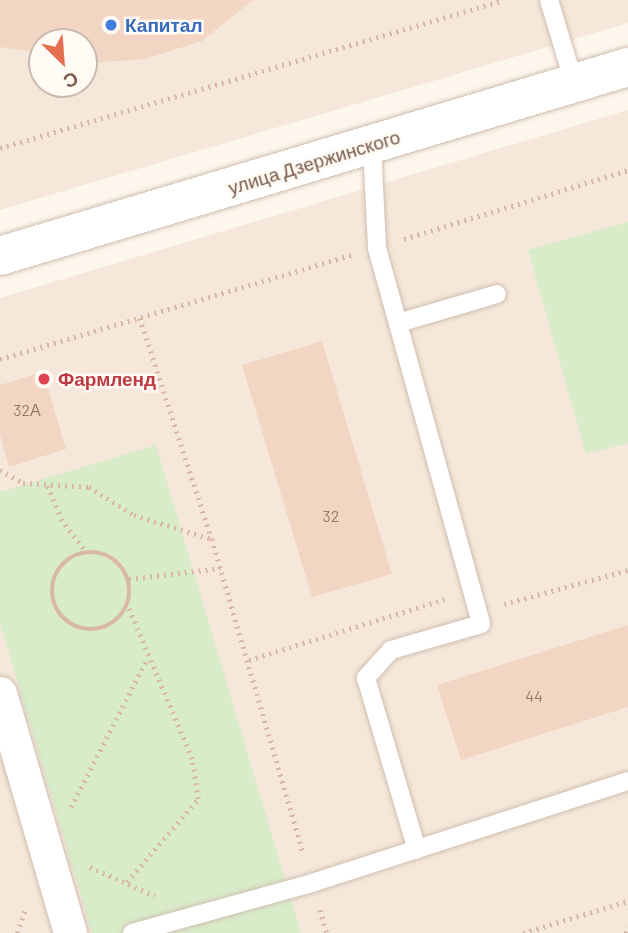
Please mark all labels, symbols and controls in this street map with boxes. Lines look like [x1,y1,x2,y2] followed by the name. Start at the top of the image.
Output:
[125,14,202,36] place label: Капитал
[103,17,119,33] marker: Капитал
[28,28,98,98] north arrow
[60,67,82,94] text: С
[225,125,403,199] street label: улица Дзержинского
[58,368,156,390] place label: Фармленд
[36,371,52,387] marker: Фармленд
[13,400,41,420] house number: 32А
[323,506,339,526] house number: 32
[525,686,543,706] house number: 44

